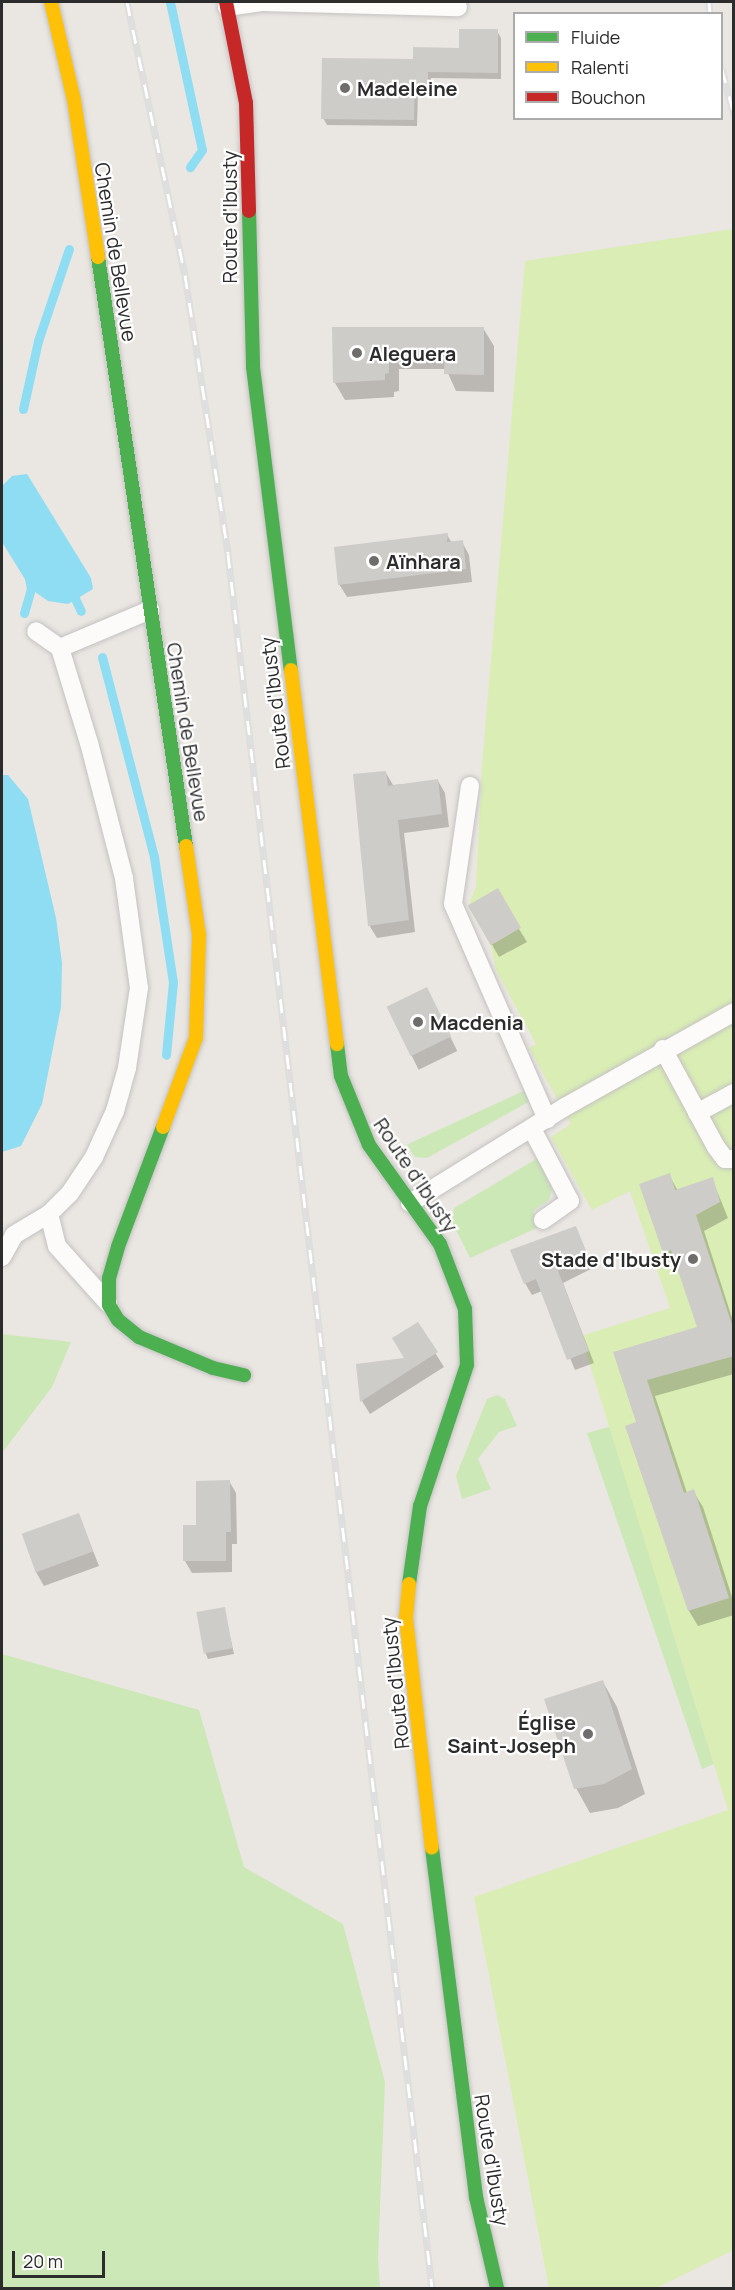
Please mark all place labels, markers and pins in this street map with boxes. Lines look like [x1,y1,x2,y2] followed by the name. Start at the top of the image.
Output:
[357,76,458,100] place label: Madeleine
[338,81,352,95] marker: Madeleine
[369,341,456,365] place label: Aleguera
[350,346,364,360] marker: Aleguera
[386,549,461,573] place label: Aïnhara
[367,554,381,568] marker: Aïnhara
[430,1010,524,1034] place label: Macdenia
[411,1015,425,1029] marker: Macdenia
[541,1247,681,1271] place label: Stade d'Ibusty
[686,1252,700,1266] marker: Stade d'Ibusty
[447,1710,576,1757] place label: Église Saint-Joseph
[581,1727,595,1741] marker: Église Saint-Joseph

